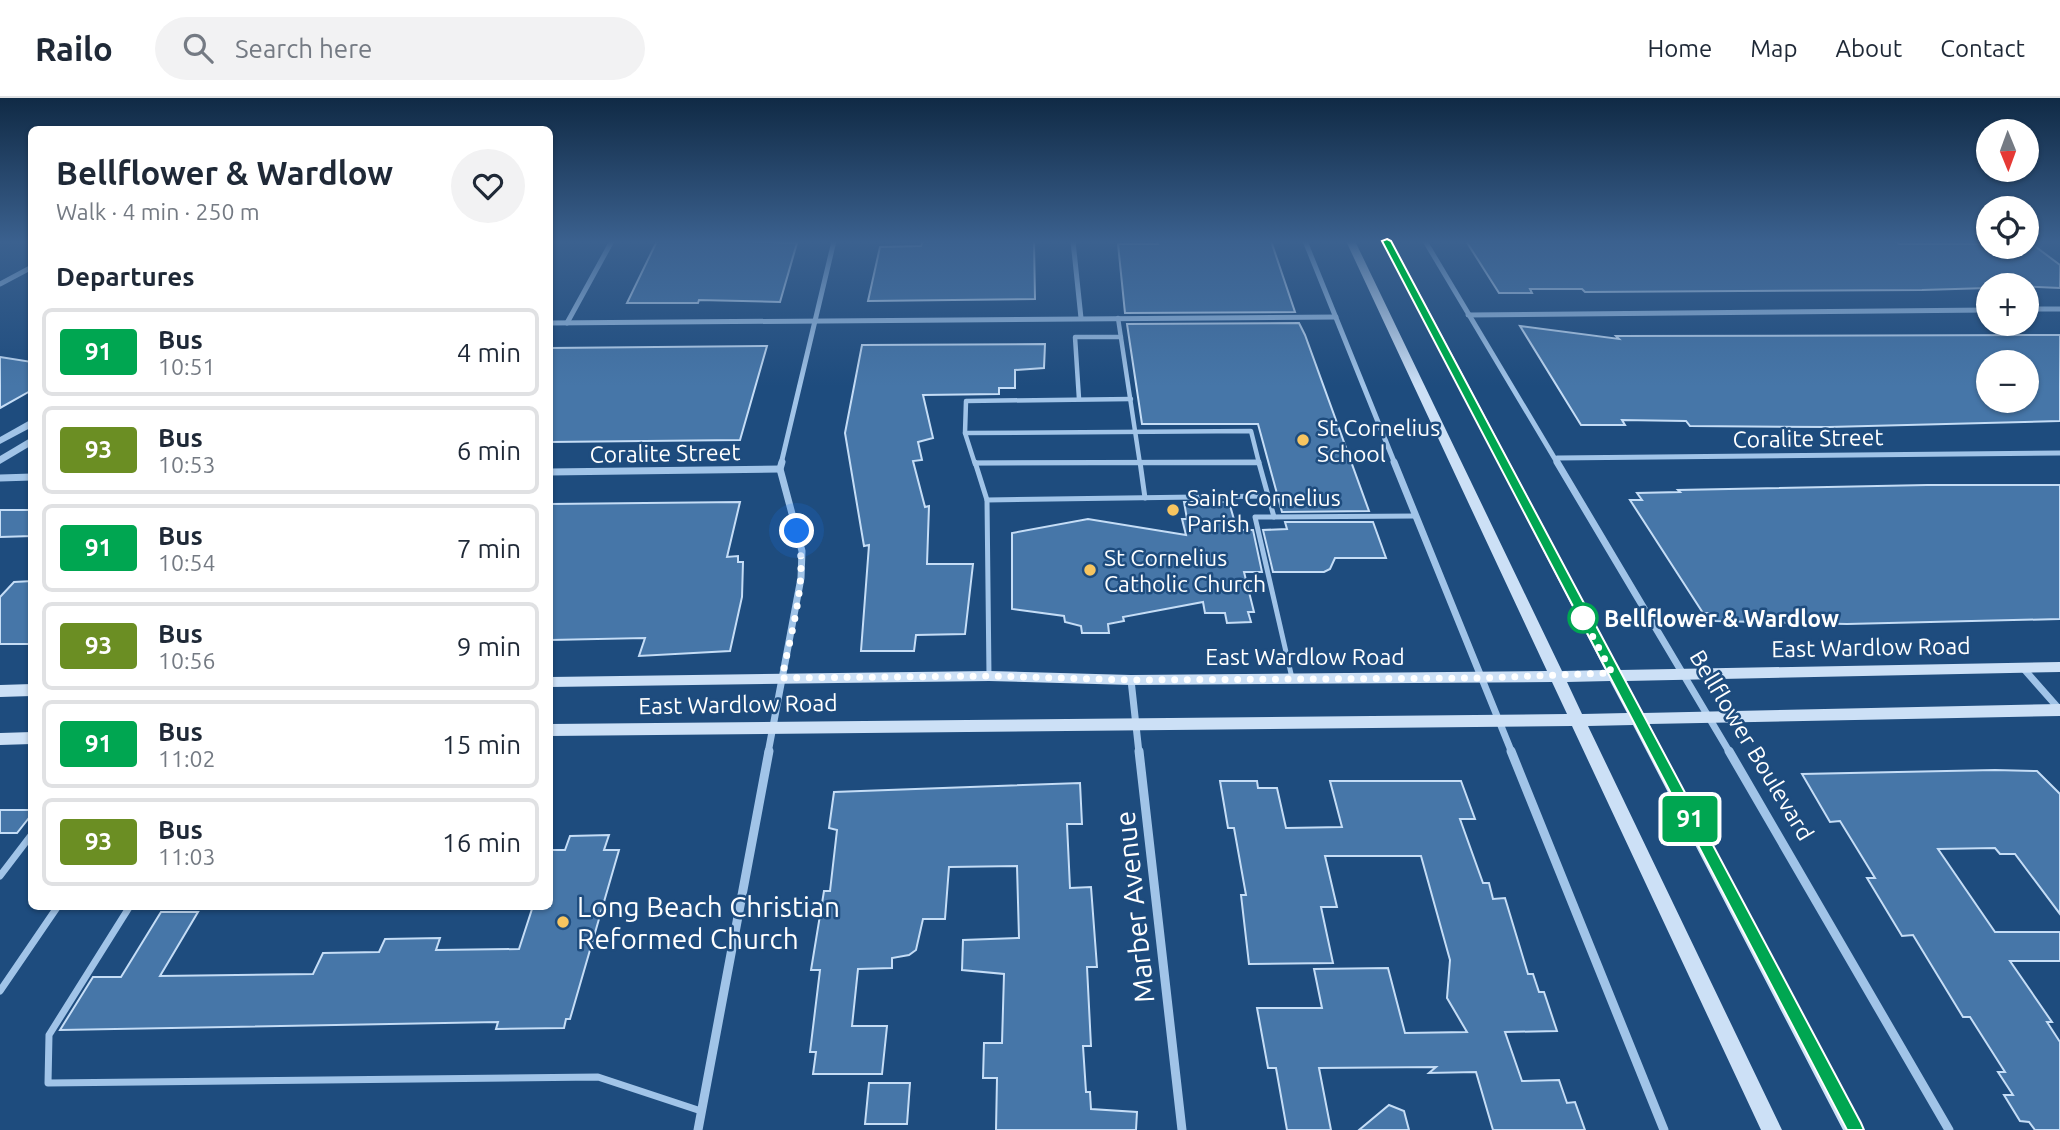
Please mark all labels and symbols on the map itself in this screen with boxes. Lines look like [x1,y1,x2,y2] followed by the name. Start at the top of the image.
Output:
[1976,119,2039,182] north arrow
[1317,415,1440,466] place label: St Cornelius School
[1732,424,1884,452] street label: Coralite Street
[1295,432,1311,448] marker: St Cornelius School
[589,439,741,467] street label: Coralite Street
[1187,485,1341,536] place label: Saint Cornelius Parish
[1165,502,1181,518] marker: Saint Cornelius Parish
[779,513,814,548] your location
[1104,545,1266,596] place label: St Cornelius Catholic Church
[1082,562,1098,578] marker: St Cornelius Catholic Church
[1568,603,1598,633] marker: Bellflower & Wardlow
[1604,606,1839,631] place label: Bellflower & Wardlow
[1771,633,1971,661] street label: East Wardlow Road
[1205,644,1405,669] street label: East Wardlow Road
[1685,645,1819,845] street label: Bellflower Boulevard
[638,690,838,718] street label: East Wardlow Road
[1658,796,1722,842] line badge: 91
[1109,810,1159,1004] street label: Marber Avenue
[577,891,840,954] place label: Long Beach Christian Reformed Church
[555,914,571,930] marker: Long Beach Christian Reformed Church

